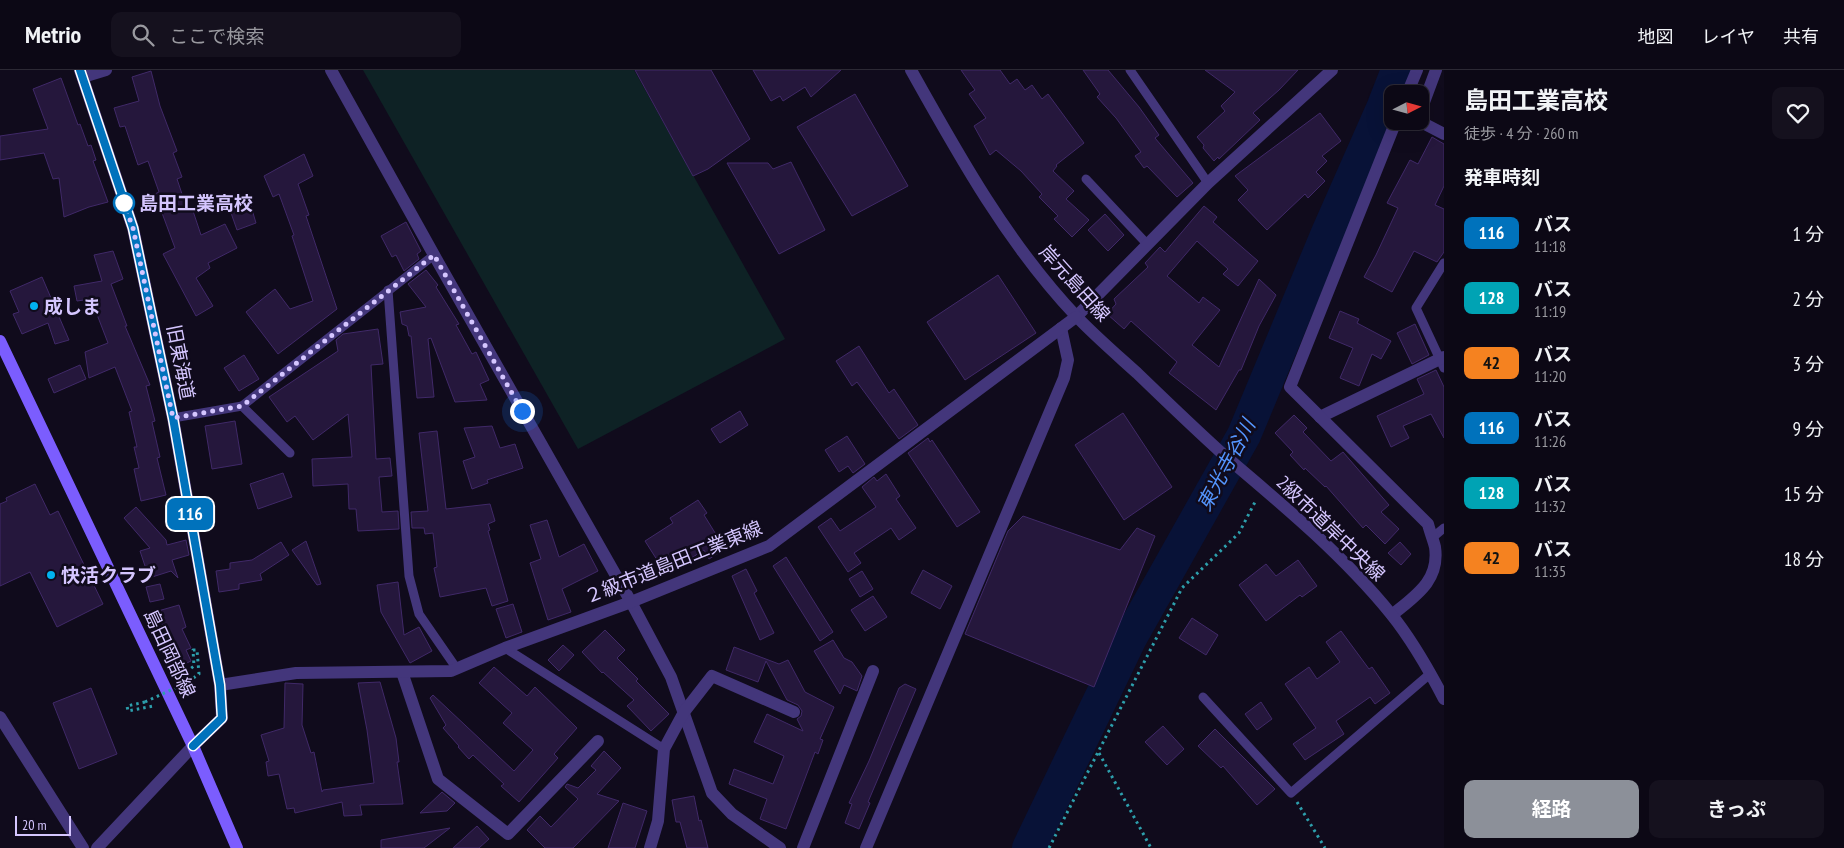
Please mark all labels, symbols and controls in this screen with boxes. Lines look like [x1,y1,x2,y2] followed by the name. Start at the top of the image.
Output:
[111,12,461,57] search box
[25,19,81,50] text: Metrio
[129,21,157,49] icon: search
[169,24,264,48] text: ここで検索
[1638,25,1674,48] text: 地図
[1702,25,1755,48] text: レイヤ
[1783,25,1819,48] text: 共有
[1384,85,1429,130] north arrow
[1384,85,1429,130] map controls
[1464,85,1608,116] text: 島田工業高校
[1772,87,1824,139] button: heart
[1464,123,1578,143] text: 徒歩 · 4 分 · 260 m
[1464,165,1540,189] text: 発車時刻
[139,191,253,215] place label: 島田工業高校
[113,192,135,214] marker: 島田工業高校
[1534,212,1572,236] text: バス
[1479,221,1504,244] text: 116
[1792,222,1824,246] text: 1 分
[1534,236,1566,256] text: 11:18
[1034,240,1116,326] street label: 岸元島田線
[1534,277,1572,301] text: バス
[1479,286,1504,309] text: 128
[1792,287,1824,311] text: 2 分
[44,294,101,318] place label: 成しま
[28,300,40,312] marker: 成しま
[1534,301,1566,321] text: 11:19
[162,322,200,402] street label: 旧東海道
[1534,342,1572,366] text: バス
[1483,351,1500,374] text: 42
[1792,352,1824,376] text: 3 分
[1534,366,1566,386] text: 11:20
[510,399,535,424] your location
[1534,407,1572,431] text: バス
[1191,413,1262,515] water label: 東光寺谷川
[1479,416,1504,439] text: 116
[1792,417,1824,441] text: 9 分
[1534,431,1566,451] text: 11:26
[1272,470,1390,586] street label: 2級市道岸中央線
[1534,472,1572,496] text: バス
[1479,481,1504,504] text: 128
[1784,482,1824,506] text: 15 分
[1534,496,1566,516] text: 11:32
[161,498,219,530] line badge: 116
[177,502,203,525] text: 116
[580,515,766,609] street label: ２級市道島田工業東線
[1534,537,1572,561] text: バス
[1483,546,1500,569] text: 42
[1784,547,1824,571] text: 18 分
[1534,561,1566,581] text: 11:35
[61,563,156,587] place label: 快活クラブ
[45,569,57,581] marker: 快活クラブ
[139,605,201,701] street label: 島田岡部線
[1464,780,1639,838] button: 経路
[1649,780,1824,838] button: きっぷ
[15,813,71,836] scale bar
[22,816,47,834] text: 20 m

